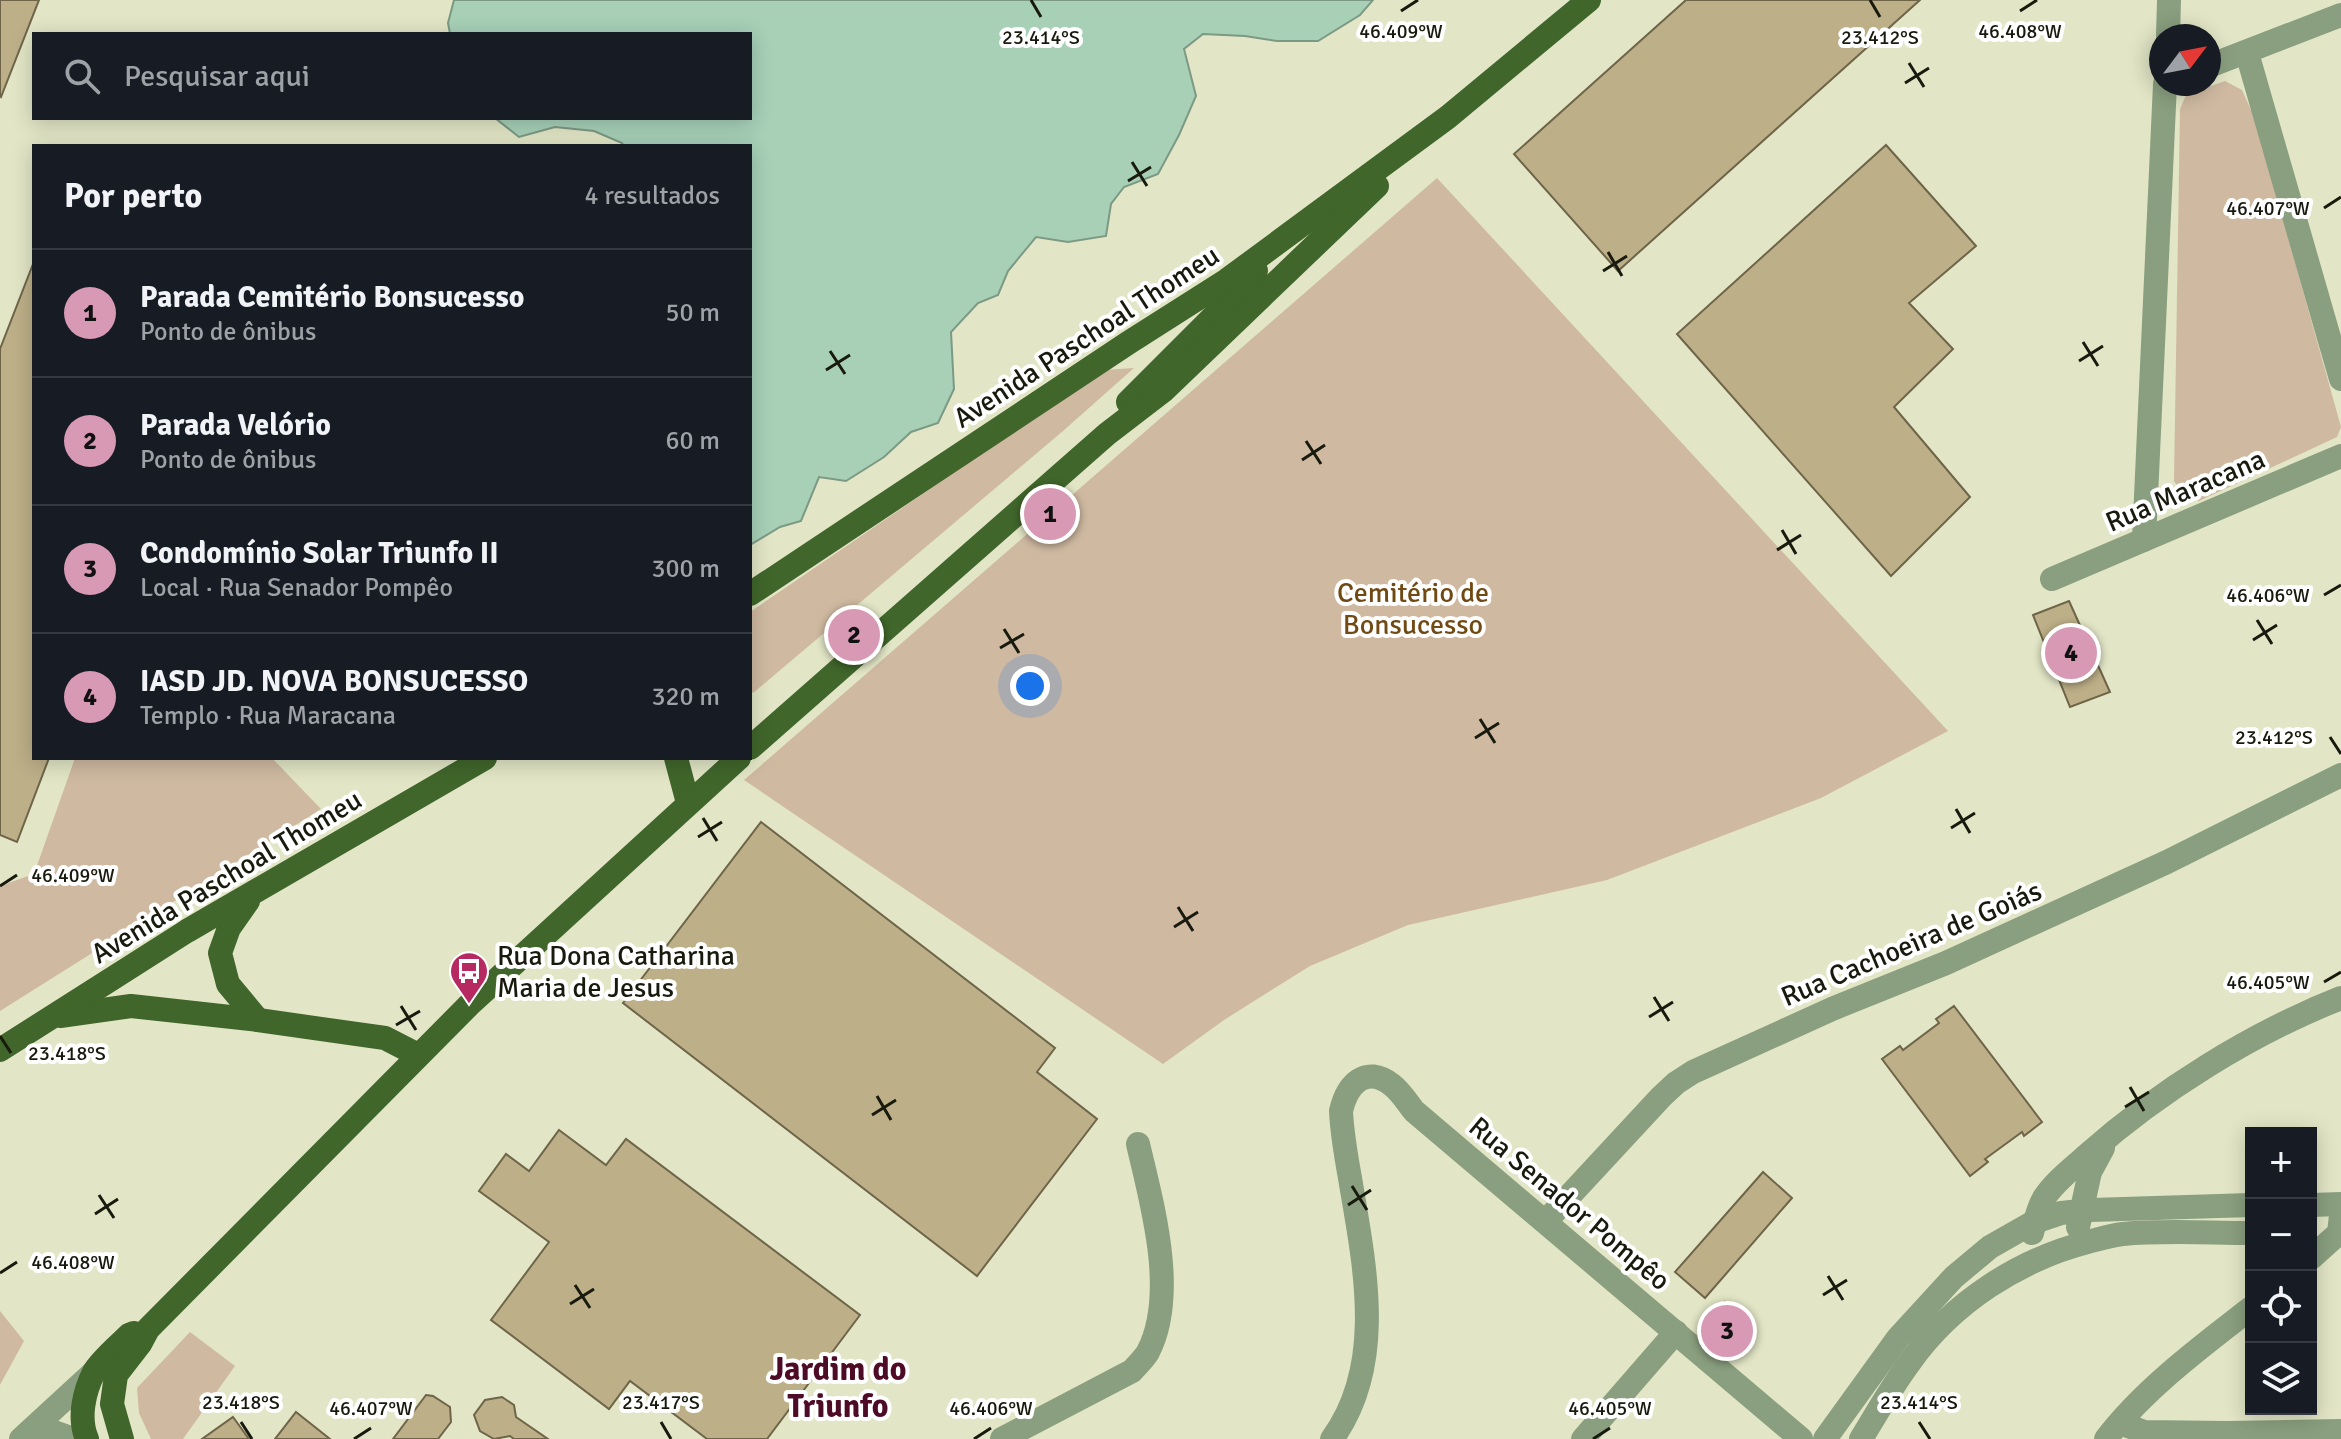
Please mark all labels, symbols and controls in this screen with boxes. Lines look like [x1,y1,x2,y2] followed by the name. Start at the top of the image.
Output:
[1359,19,1443,44] text: 46.409°W
[1978,19,2062,44] text: 46.408°W
[2149,24,2221,96] north arrow
[1002,25,1080,50] text: 23.414°S
[1841,25,1919,50] text: 23.412°S
[32,32,752,120] search box
[60,54,104,98] icon: search
[124,58,310,95] text: Pesquisar aqui
[64,175,202,217] text: Por perto
[584,180,720,212] text: 4 resultados
[2226,196,2310,221] text: 46.407°W
[947,238,1226,435] street label: Avenida Paschoal Thomeu
[140,279,524,316] text: Parada Cemitério Bonsucesso
[83,297,97,329] text: 1
[665,297,720,329] text: 50 m
[140,316,316,348] text: Ponto de ônibus
[140,407,331,444] text: Parada Velório
[83,425,97,457] text: 2
[665,425,720,457] text: 60 m
[2101,442,2270,540] street label: Rua Maracana
[140,444,316,476] text: Ponto de ônibus
[1024,484,1076,544] pin: 1
[140,535,499,572] text: Condomínio Solar Triunfo II
[83,553,97,585] text: 3
[651,553,720,585] text: 300 m
[140,572,453,604] text: Local · Rua Senador Pompêo
[1337,576,1489,642] park label: Cemitério de Bonsucesso
[2226,583,2310,608] text: 46.406°W
[828,605,880,665] pin: 2
[2045,623,2097,683] pin: 4
[140,663,528,700] text: IASD JD. NOVA BONSUCESSO
[1010,666,1050,706] your location
[83,681,97,713] text: 4
[651,681,720,713] text: 320 m
[140,700,396,732] text: Templo · Rua Maracana
[2235,725,2313,750] text: 23.412°S
[85,783,368,971] street label: Avenida Paschoal Thomeu
[31,863,115,888] text: 46.409°W
[1776,874,2047,1014] street label: Rua Cachoeira de Goiás
[497,939,735,1005] place label: Rua Dona Catharina Maria de Jesus
[448,950,490,1005] bus stop icon: Rua Dona Catharina Maria de Jesus
[2226,970,2310,995] text: 46.405°W
[28,1041,106,1066] text: 23.418°S
[1462,1110,1677,1298] street label: Rua Senador Pompêo
[2245,1127,2317,1415] map controls
[2245,1127,2317,1199] button: +
[2245,1199,2317,1271] button: −
[31,1250,115,1275] text: 46.408°W
[2245,1271,2317,1343] button: locate
[1701,1301,1753,1361] pin: 3
[2245,1343,2317,1415] button: layers
[770,1350,906,1426] district label: Jardim do Triunfo
[202,1390,280,1415] text: 23.418°S
[622,1390,700,1415] text: 23.417°S
[1880,1390,1958,1415] text: 23.414°S
[329,1396,413,1421] text: 46.407°W
[949,1396,1033,1421] text: 46.406°W
[1568,1396,1652,1421] text: 46.405°W

